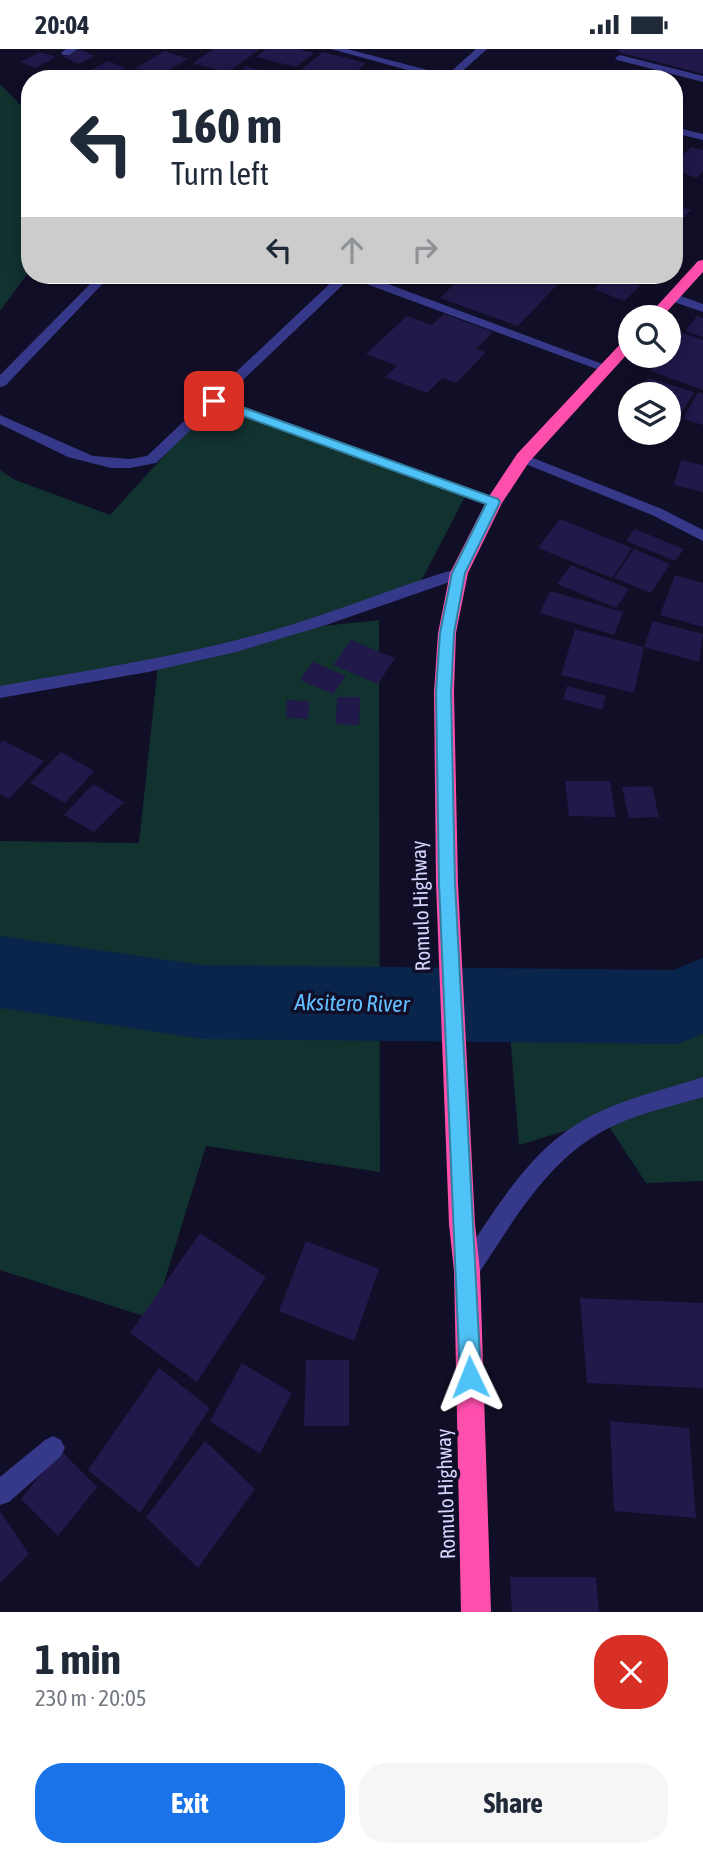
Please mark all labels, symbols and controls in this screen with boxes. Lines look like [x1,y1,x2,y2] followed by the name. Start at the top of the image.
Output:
[35,10,90,40] text: 20:04
[171,97,282,153] text: 160 m
[56,98,147,189] icon: left
[171,155,269,192] text: Turn left
[260,231,298,269] icon: left
[333,231,371,269] icon: ahead
[406,231,444,269] icon: right
[618,305,681,445] map controls
[618,305,681,368] button: search
[184,371,244,431] pin
[195,382,233,420] icon: arrive
[618,382,681,445] button: layers
[406,840,434,972] street label: Romulo Highway
[293,989,411,1017] water label: Aksitero River
[433,1340,507,1414] position arrow
[431,1428,459,1560] street label: Romulo Highway
[35,1635,121,1683] text: 1 min
[594,1635,668,1709] button: close
[35,1685,147,1711] text: 230 m · 20:05
[35,1763,345,1843] button: Exit
[359,1763,668,1843] button: Share

